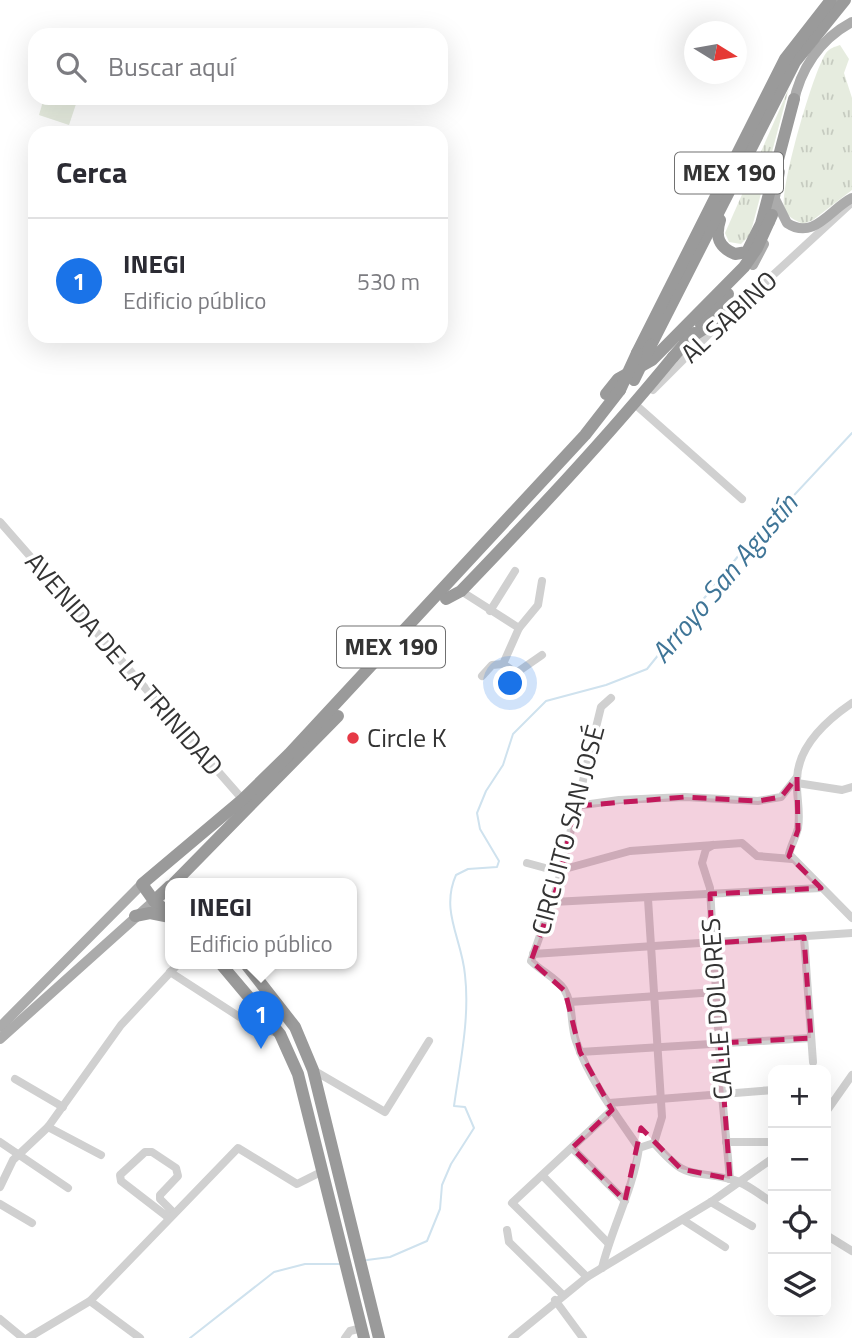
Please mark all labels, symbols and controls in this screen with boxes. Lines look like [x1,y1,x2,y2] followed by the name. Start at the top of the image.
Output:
[684,21,747,84] north arrow
[28,28,448,105] search box
[108,47,235,86] text: Buscar aquí
[52,48,90,86] icon: search
[56,149,127,195] text: Cerca
[675,153,783,194] road number: MEX 190
[123,244,186,283] text: INEGI
[671,261,786,372] street label: AL SABINO
[73,264,85,299] text: 1
[357,264,420,299] text: 530 m
[123,283,266,318] text: Edificio público
[640,483,808,672] water label: Arroyo San Agustín
[16,543,233,784] street label: AVENIDA DE LA TRINIDAD
[337,626,445,668] road number: MEX 190
[493,666,527,700] your location
[367,718,447,757] place label: Circle K
[521,721,614,939] street label: CIRCUITO SAN JOSÉ
[345,730,361,746] marker: Circle K
[165,878,357,969] popup
[189,887,252,926] text: INEGI
[691,917,742,1101] street label: CALLE DOLORES
[189,926,333,961] text: Edificio público
[238,991,284,1049] pin: 1
[768,1065,831,1317] map controls
[768,1065,831,1128] button: +
[768,1128,831,1191] button: −
[768,1191,831,1254] button: locate
[768,1254,831,1317] button: layers

